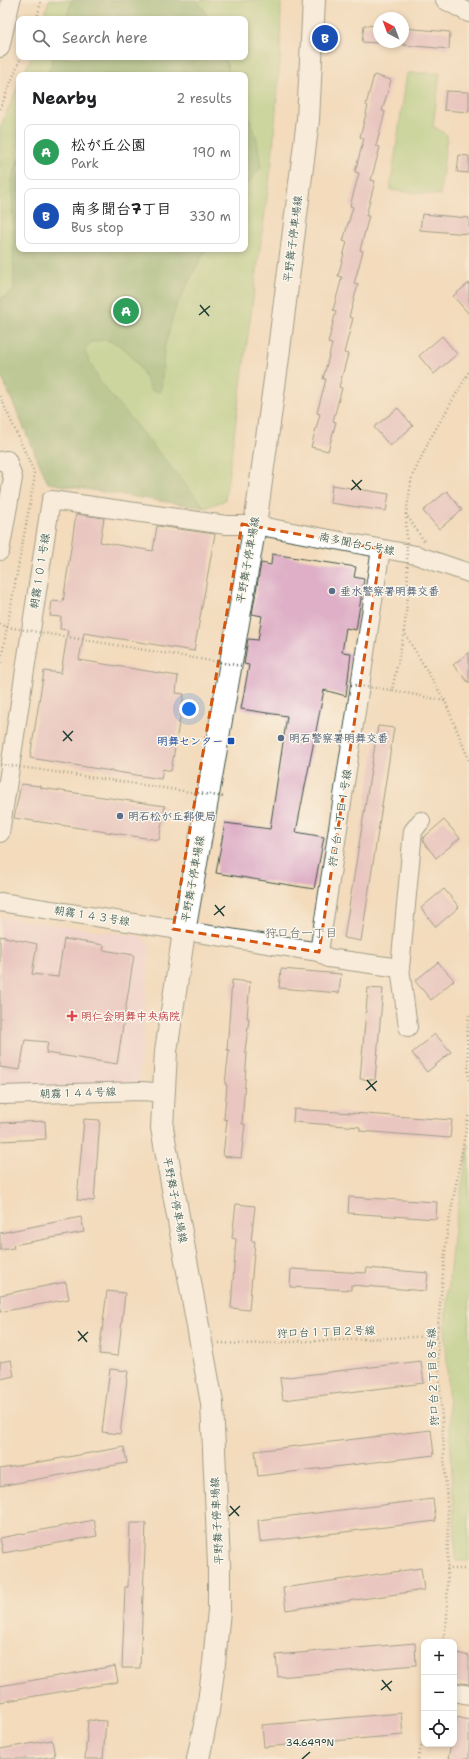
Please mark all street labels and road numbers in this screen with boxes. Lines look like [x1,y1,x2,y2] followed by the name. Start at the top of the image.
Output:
[280,194,306,284] street label: 平野舞子停車場線
[233,515,263,605] street label: 平野舞子停車場線
[318,529,396,559] street label: 南多聞台５号線
[27,532,53,610] street label: 朝霧１０１号線
[325,768,355,868] street label: 狩口台１丁目１号線
[178,834,208,924] street label: 平野舞子停車場線
[53,903,131,929] street label: 朝霧１４３号線
[39,1084,117,1102] street label: 朝霧１４４号線
[159,1155,191,1245] street label: 平野舞子停車場線
[276,1323,376,1341] street label: 狩口台１丁目２号線
[424,1327,442,1427] street label: 狩口台２丁目８号線
[207,1477,227,1565] street label: 平野舞子停車場線

